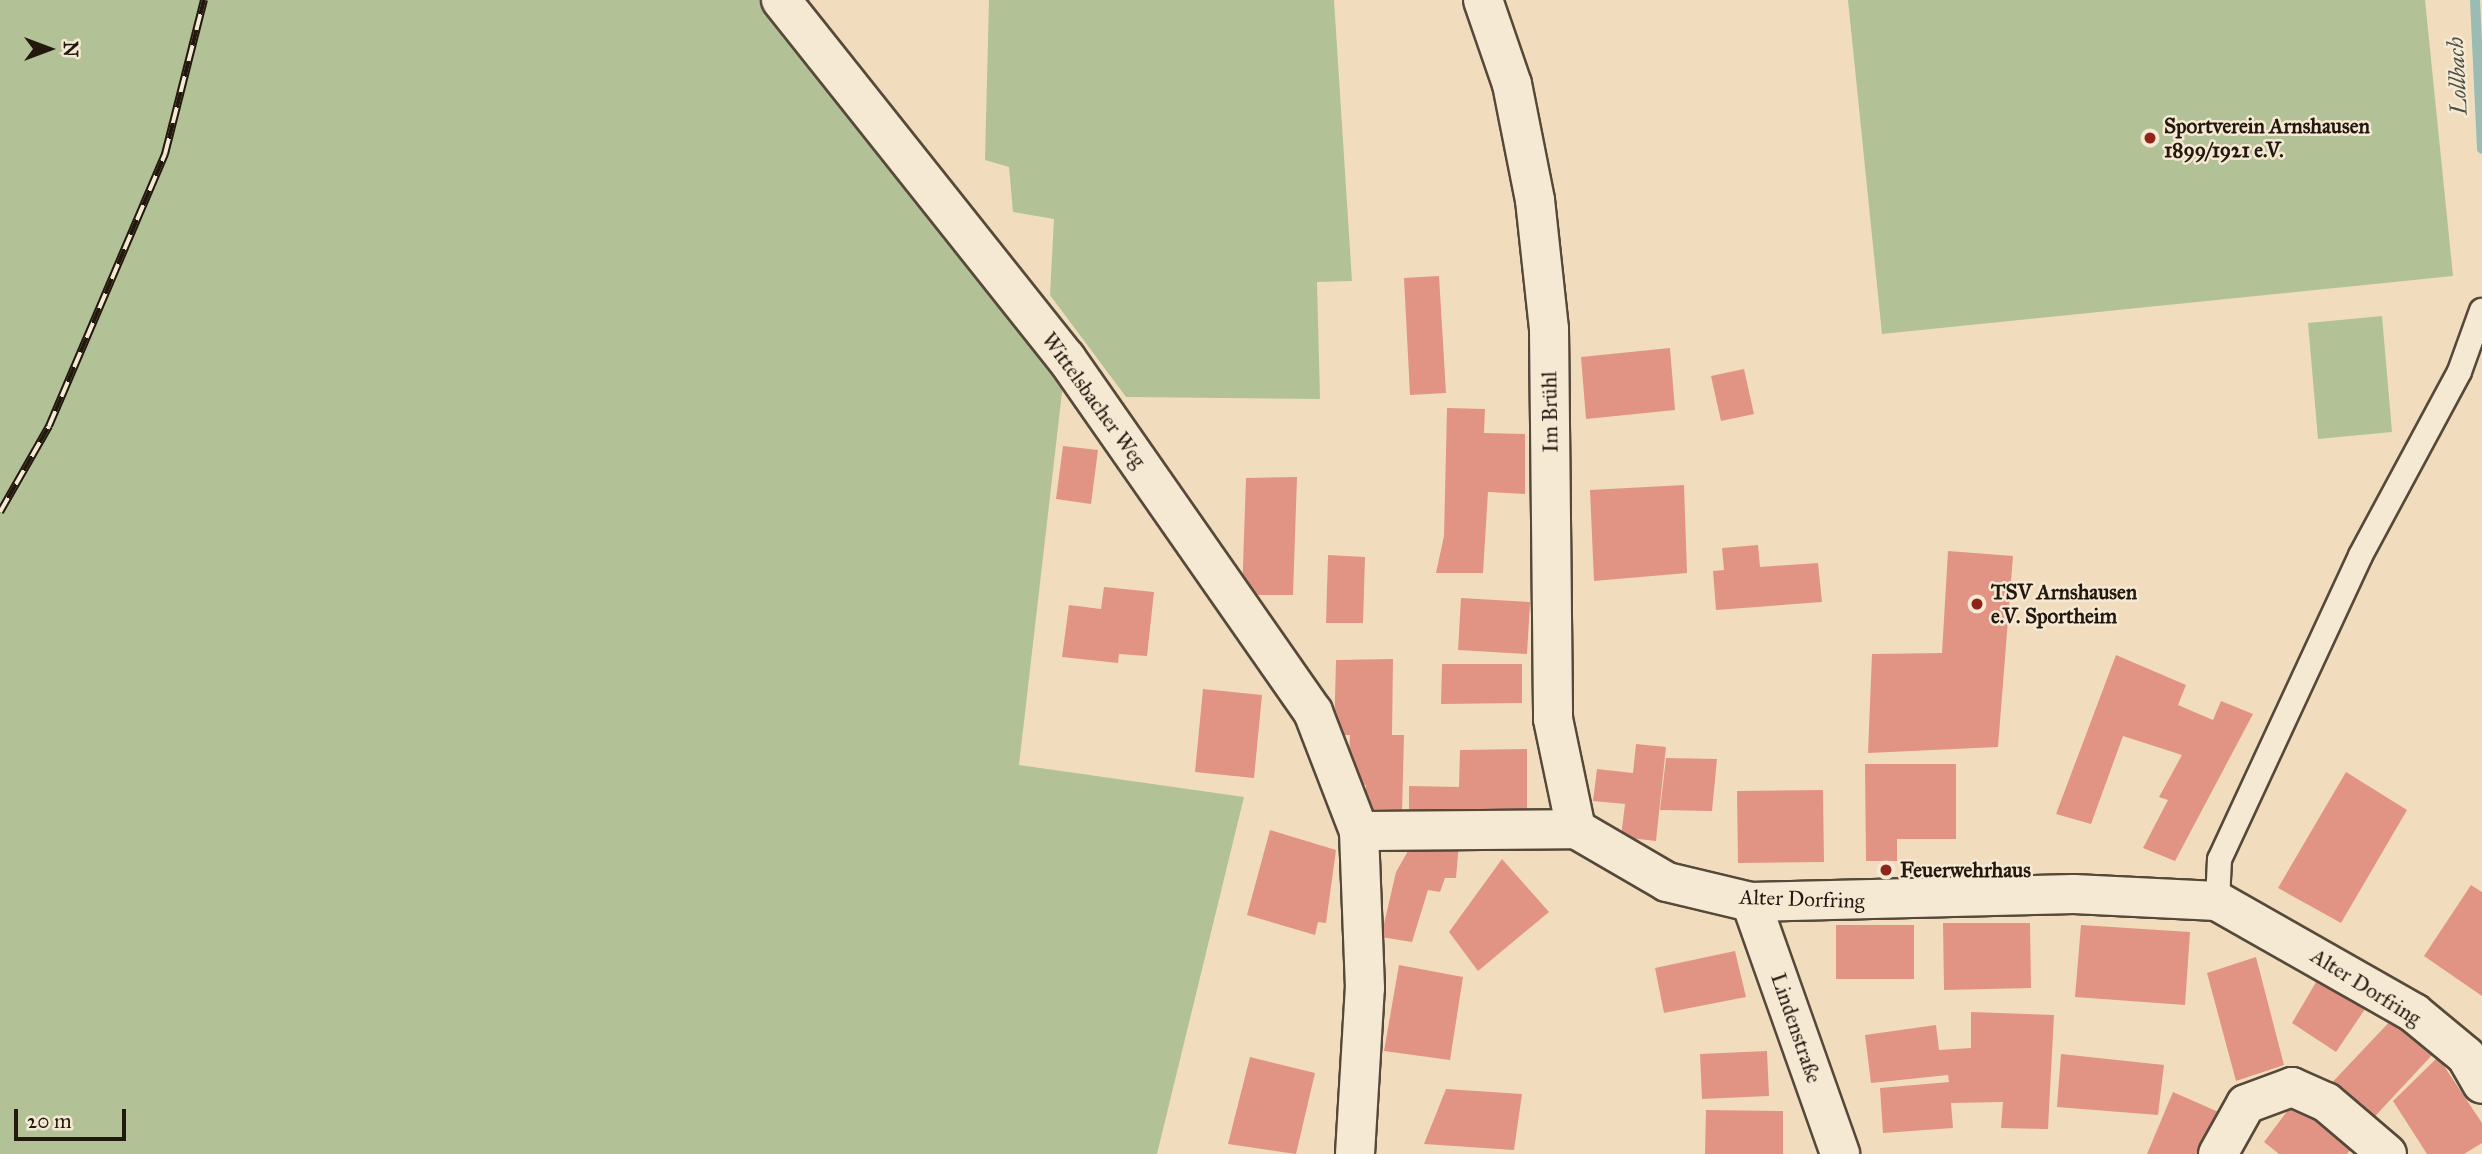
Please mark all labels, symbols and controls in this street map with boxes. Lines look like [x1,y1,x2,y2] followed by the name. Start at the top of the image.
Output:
[14,14,84,84] north arrow
[2441,36,2473,116] water label: Lollbach
[59,41,82,57] text: N
[2164,113,2370,163] place label: Sportverein Arnshausen 1899/1921 e.V.
[2142,130,2158,146] marker: Sportverein Arnshausen 1899/1921 e.V.
[1037,328,1151,472] street label: Wittelsbacher Weg
[1537,371,1563,453] street label: Im Brühl
[1991,579,2137,629] place label: TSV Arnshausen e.V. Sportheim
[1969,596,1985,612] marker: TSV Arnshausen e.V. Sportheim
[1900,857,2031,883] place label: Feuerwehrhaus
[1878,862,1894,878] marker: Feuerwehrhaus
[1739,884,1865,914] street label: Alter Dorfring
[2306,943,2426,1031] street label: Alter Dorfring
[1765,970,1827,1086] street label: Lindenstraße
[18,1094,130,1138] scale bar
[27,1108,72,1134] text: 20 m

